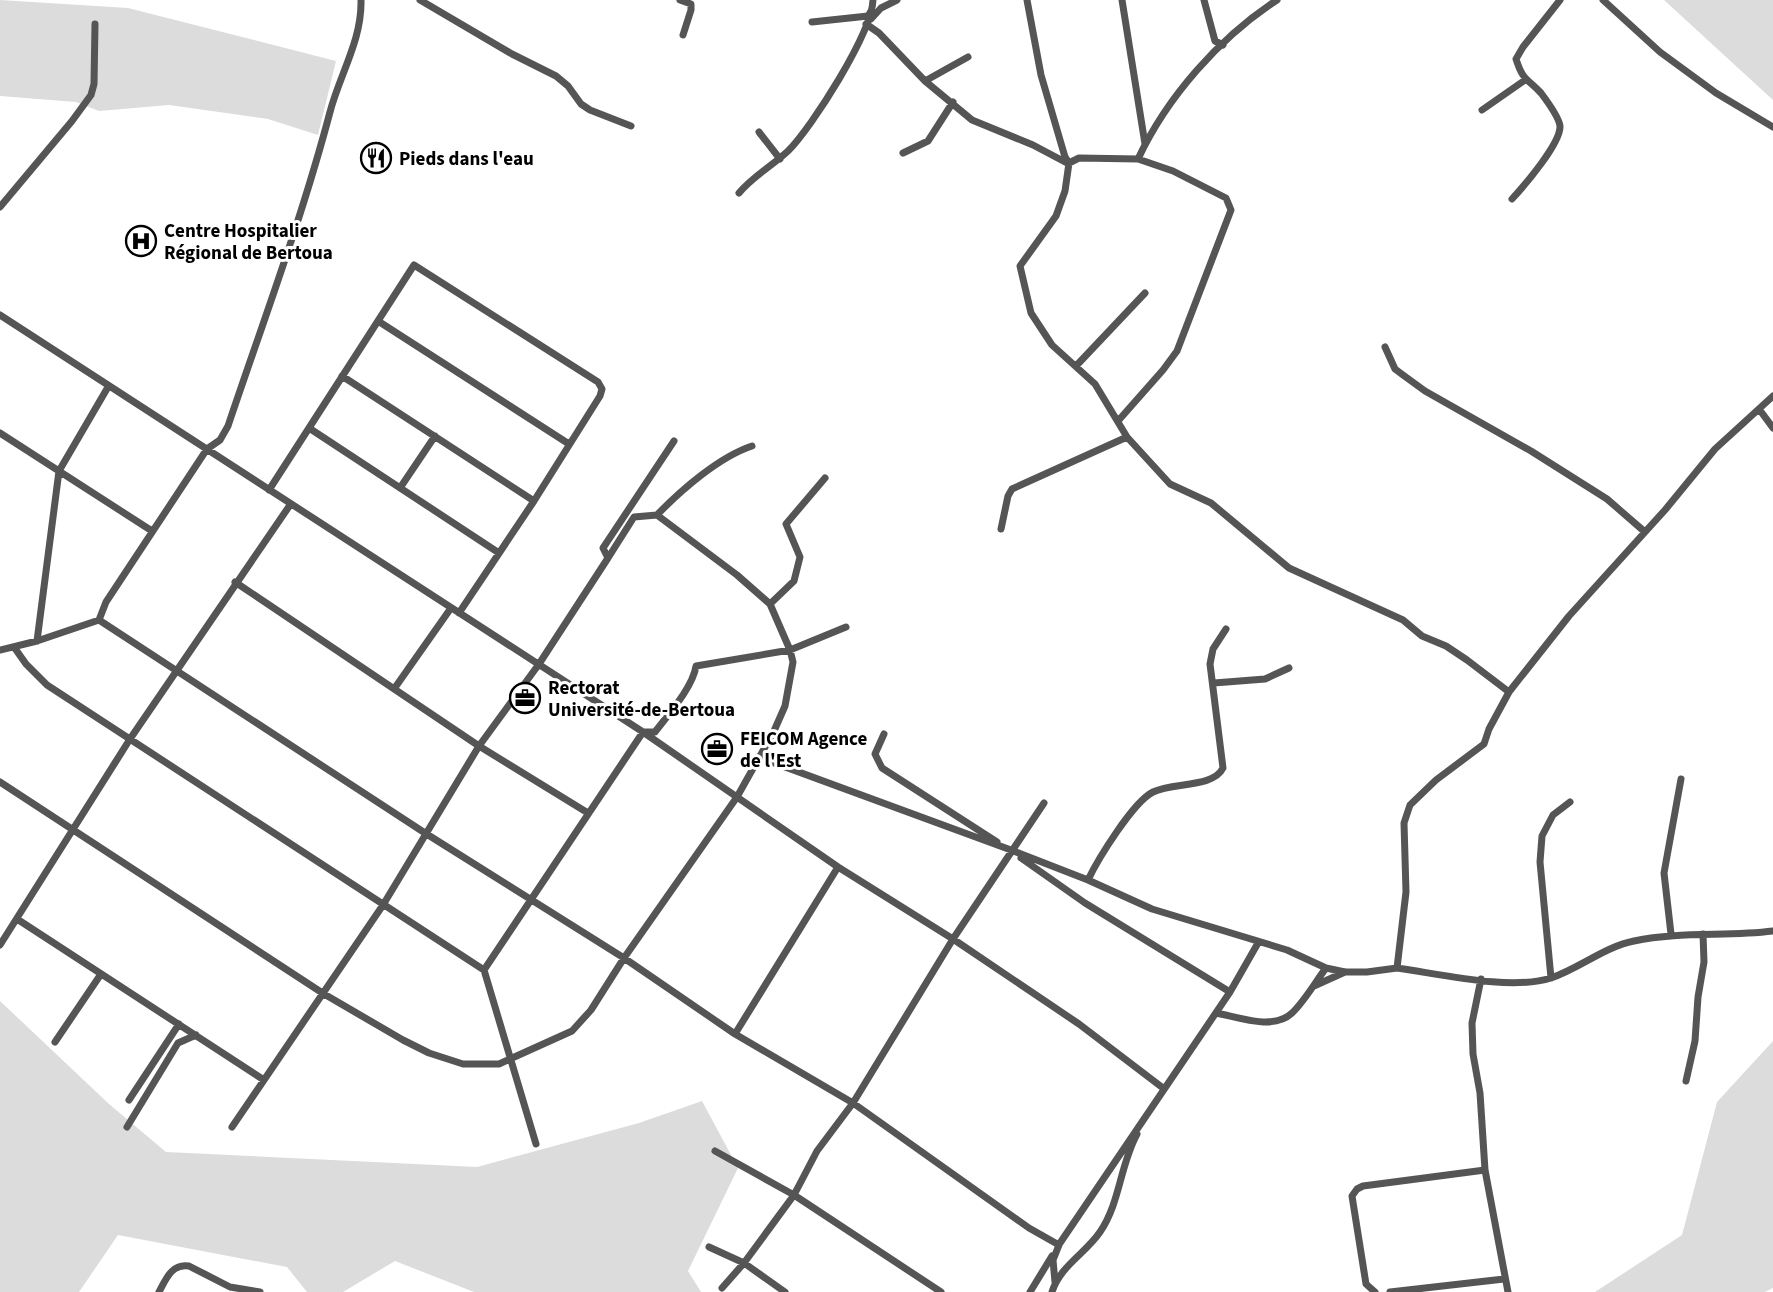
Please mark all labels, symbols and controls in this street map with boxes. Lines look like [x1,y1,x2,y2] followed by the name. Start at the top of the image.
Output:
[359,141,393,175] restaurant icon: Pieds dans l'eau
[399,146,534,173] place label: Pieds dans l'eau
[164,218,333,267] place label: Centre Hospitalier Régional de Bertoua
[124,224,158,258] hospital icon: Centre Hospitalier Régional de Bertoua
[548,675,735,724] place label: Rectorat Université-de-Bertoua
[508,681,542,715] office icon: Rectorat Université-de-Bertoua
[740,726,867,775] place label: FEICOM Agence de l'Est
[700,732,734,766] office icon: FEICOM Agence de l'Est

